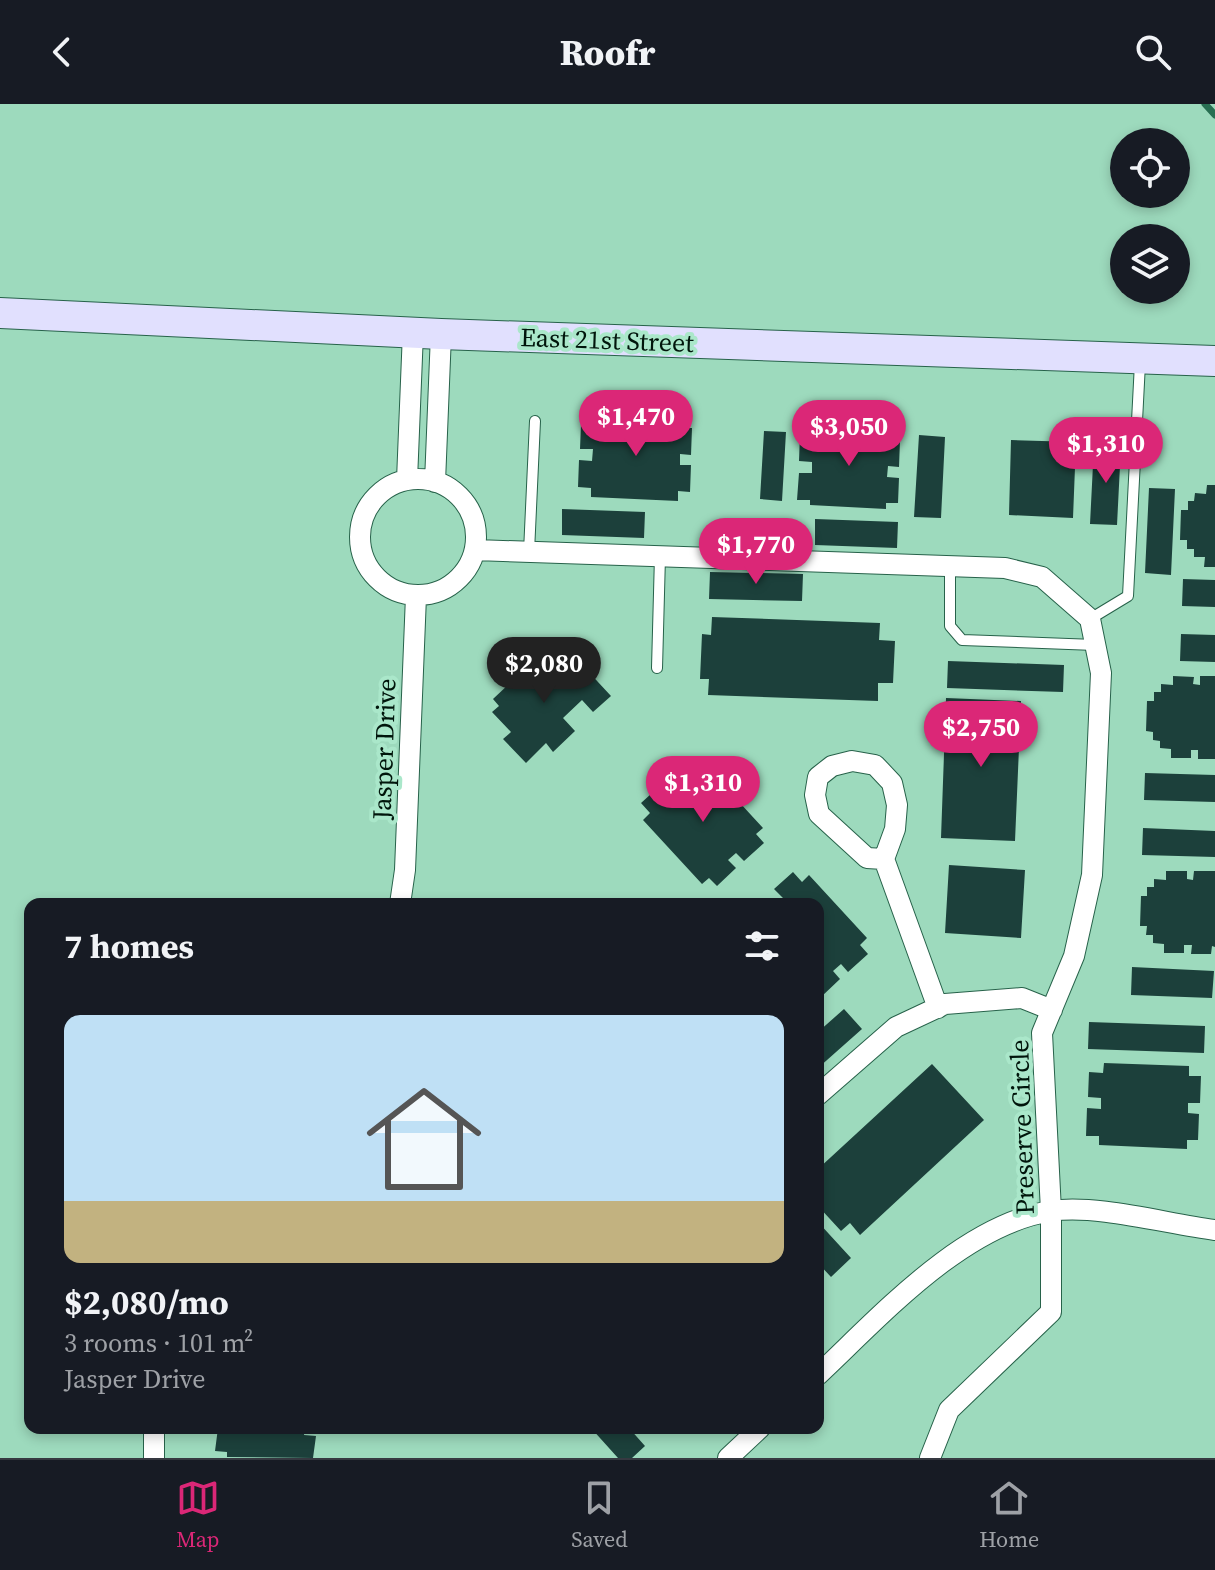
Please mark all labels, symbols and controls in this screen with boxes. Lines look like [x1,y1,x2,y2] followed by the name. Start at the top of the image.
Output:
[560,28,655,77] text: Roofr
[40,30,84,74] icon: back
[1131,30,1175,74] icon: search
[1110,128,1190,304] map controls
[1110,128,1190,208] button: locate
[1110,224,1190,304] button: layers
[520,319,695,361] street label: East 21st Street
[571,390,701,458] pin: $1,470
[597,398,675,434] text: $1,470
[784,400,914,468] pin: $3,050
[810,408,888,444] text: $3,050
[1041,417,1171,485] pin: $1,310
[1067,425,1145,461] text: $1,310
[691,518,821,586] pin: $1,770
[717,526,795,562] text: $1,770
[479,637,609,705] pin: $2,080
[505,645,583,681] text: $2,080
[364,678,404,821] street label: Jasper Drive
[916,701,1046,769] pin: $2,750
[942,709,1020,745] text: $2,750
[638,756,768,824] pin: $1,310
[664,764,742,800] text: $1,310
[64,923,194,969] text: 7 homes
[740,924,784,968] icon: filters
[1001,1039,1043,1215] street label: Preserve Circle
[352,1067,496,1211] icon: home
[64,1279,229,1325] text: $2,080/mo
[64,1325,253,1361] text: 3 rooms · 101 m²
[64,1361,205,1397] text: Jasper Drive
[176,1476,220,1554] tab: Map
[571,1476,628,1554] tab: Saved
[979,1476,1039,1554] tab: Home

